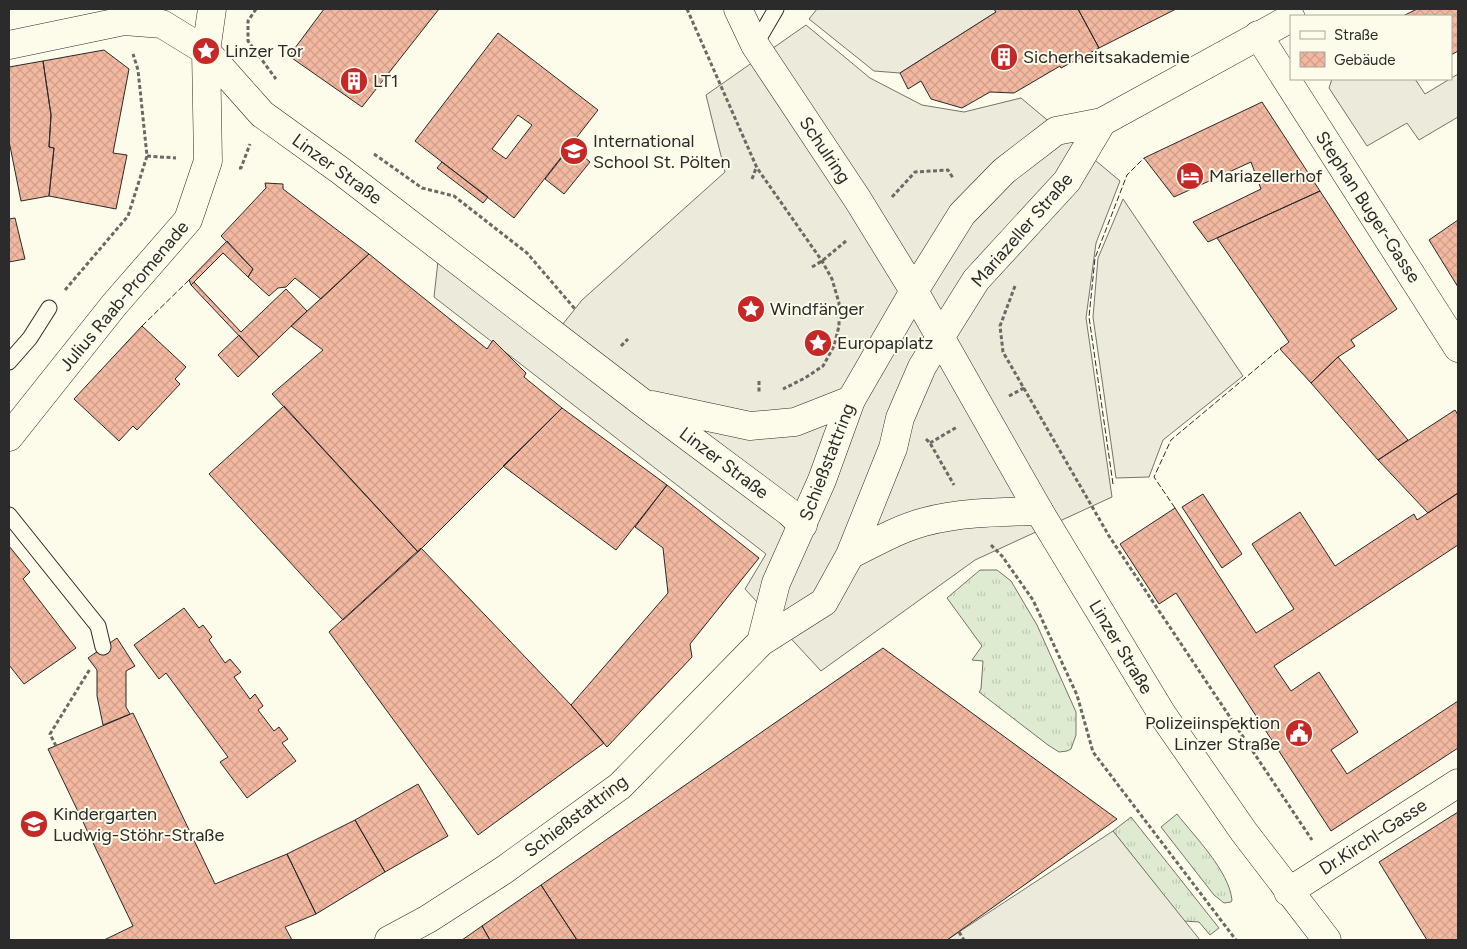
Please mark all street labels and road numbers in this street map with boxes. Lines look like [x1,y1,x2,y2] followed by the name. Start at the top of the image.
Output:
[795,112,855,188] street label: Schulring
[1311,127,1425,287] street label: Stephan Buger-Gasse
[288,129,386,209] street label: Linzer Straße
[966,168,1078,292] street label: Mariazeller Straße
[55,216,193,376] street label: Julius Raab-Promenade
[795,400,859,524] street label: Schießstattring
[675,422,773,504] street label: Linzer Straße
[1084,596,1158,698] street label: Linzer Straße
[520,770,632,862] street label: Schießstattring
[1315,794,1431,880] street label: Dr.Kirchl-Gasse

